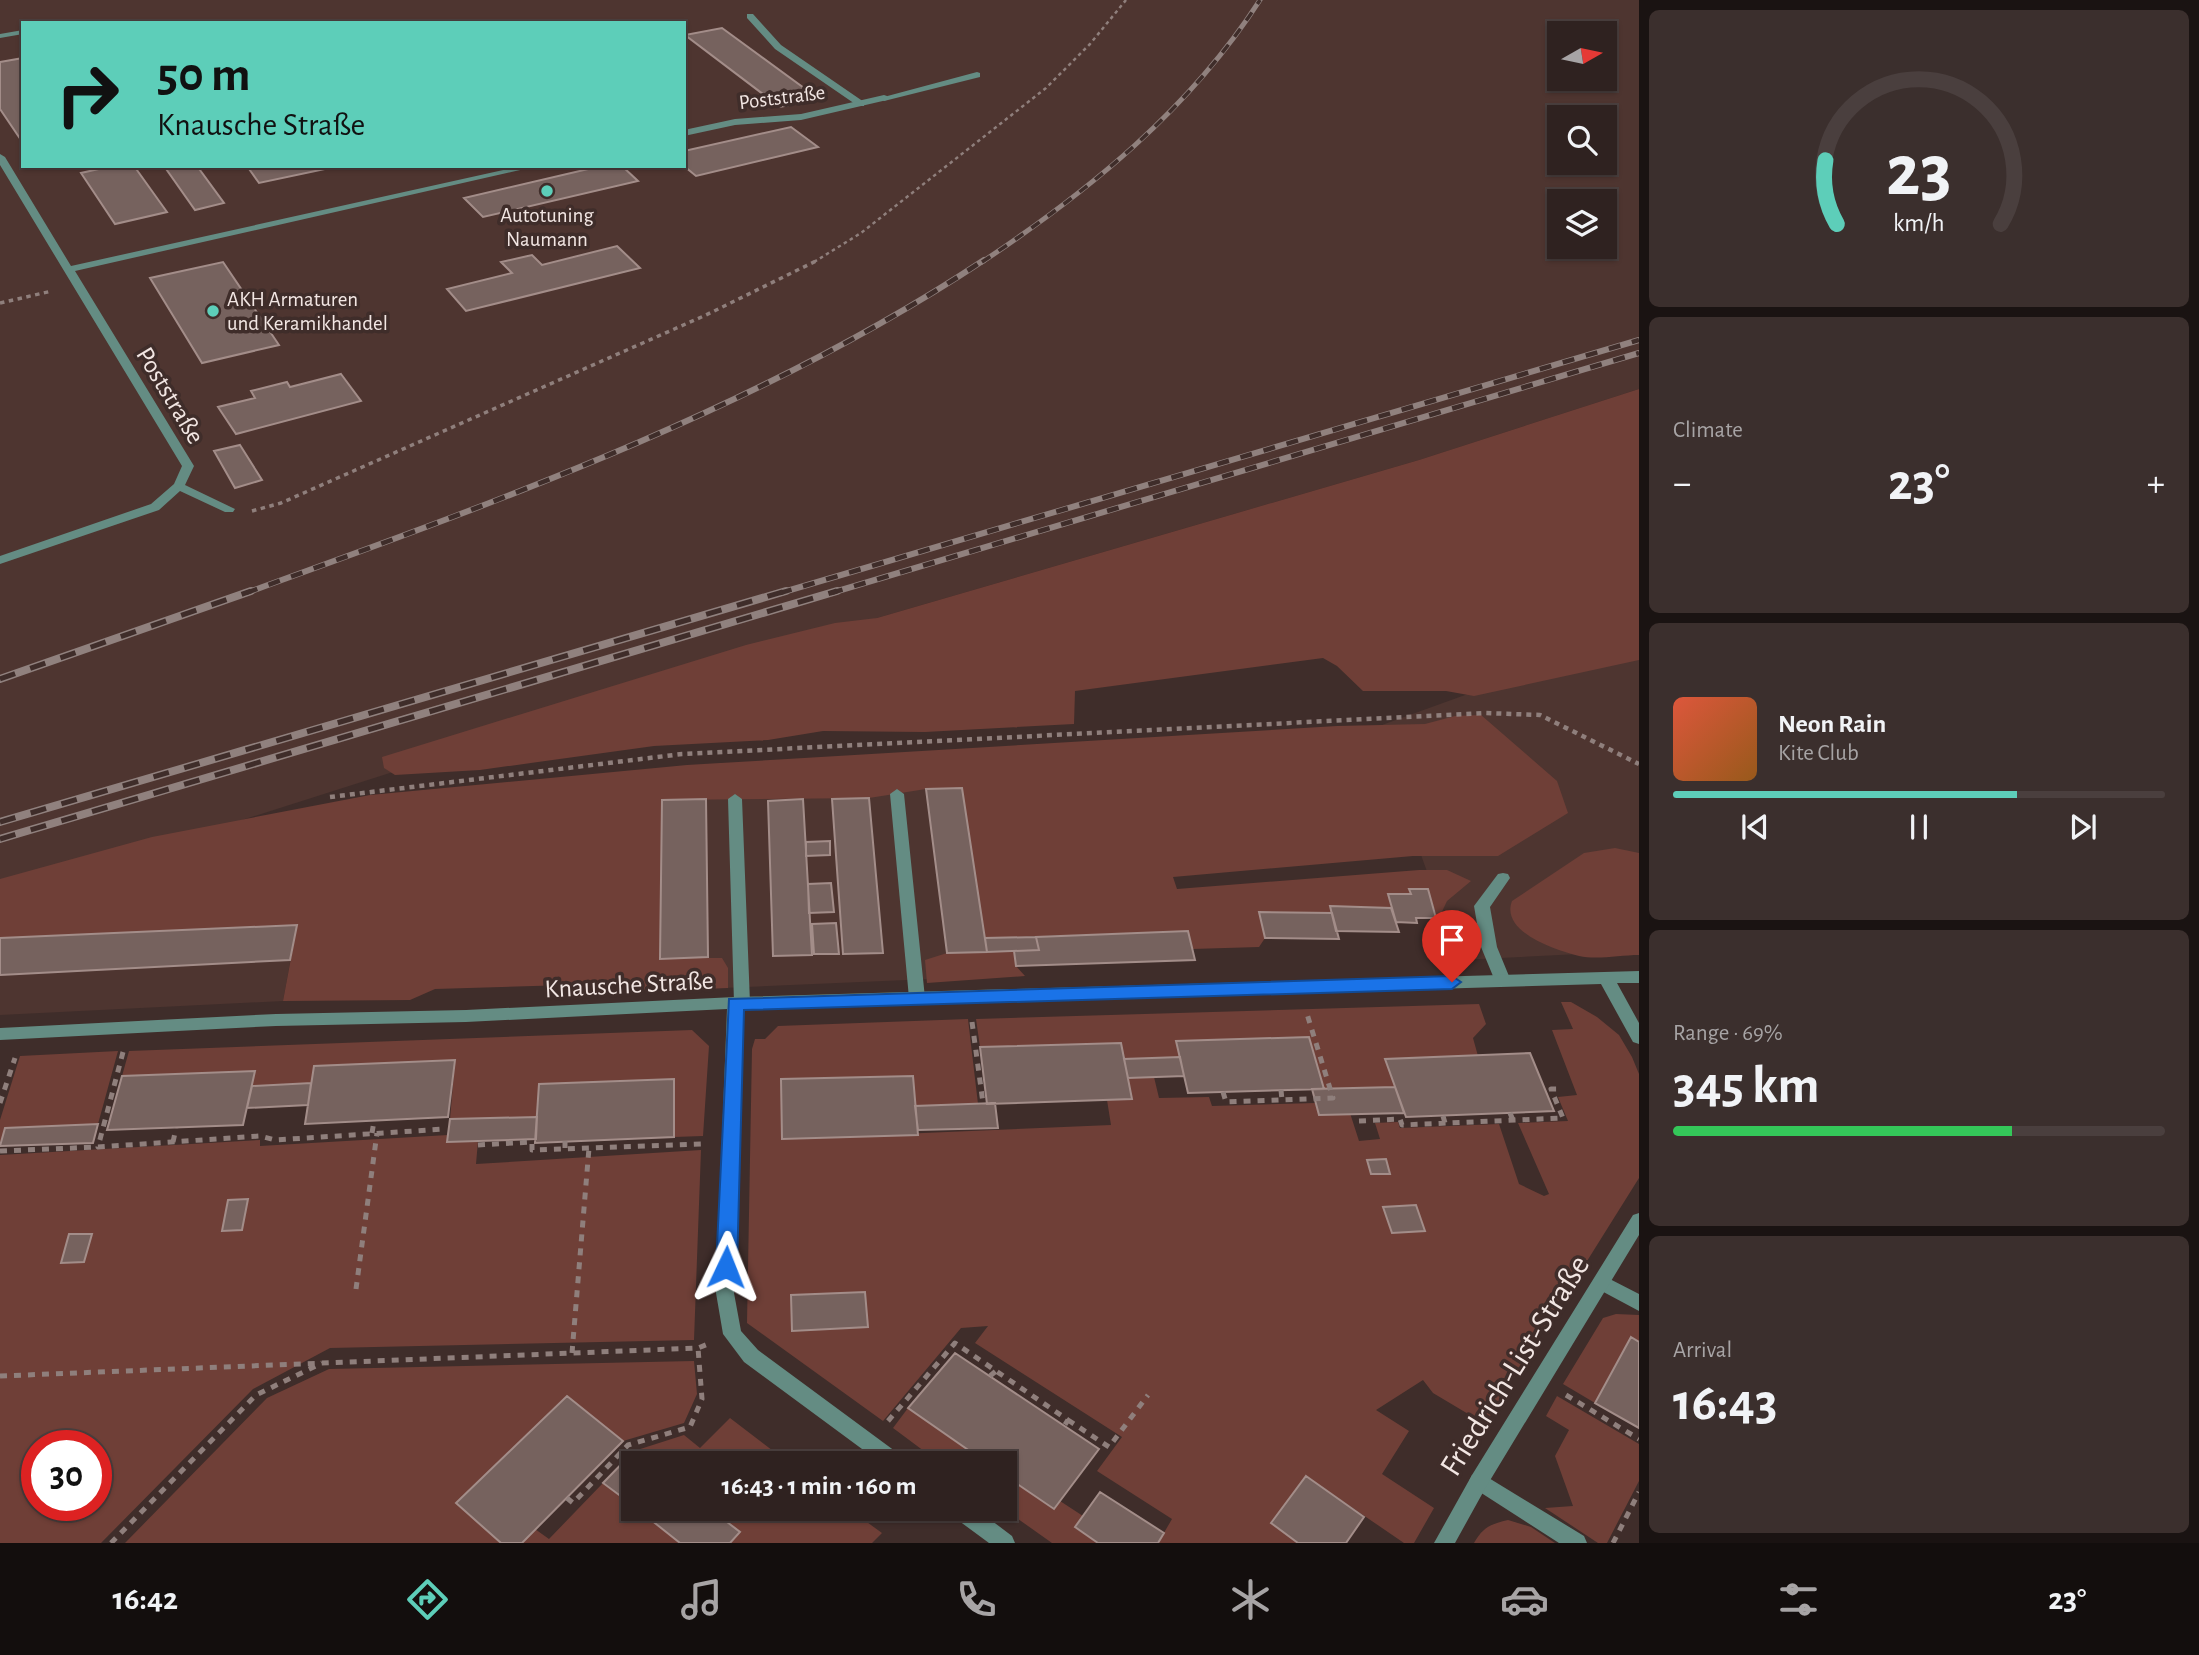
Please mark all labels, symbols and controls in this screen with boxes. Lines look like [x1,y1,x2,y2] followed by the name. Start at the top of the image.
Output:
[1547,21,1617,91] north arrow
[1547,21,1617,259] map controls
[42,49,133,140] icon: right
[157,51,251,100] text: 50 m
[738,82,826,113] street label: Poststraße
[1547,105,1617,175] button: search
[157,109,365,141] text: Knausche Straße
[1886,137,1952,210] text: 23
[539,183,555,199] marker: Autotuning Naumann
[1547,189,1617,259] button: layers
[500,205,594,250] place label: Autotuning Naumann
[1893,211,1945,236] text: km/h
[227,289,388,334] place label: AKH Armaturen und Keramikhandel
[205,303,221,319] marker: AKH Armaturen und Keramikhandel
[131,343,209,448] street label: Poststraße
[1673,419,1743,442] text: Climate
[1888,457,1950,509] text: 23°
[1673,465,1691,503] text: −
[2147,465,2165,503] text: +
[1778,711,1886,737] text: Neon Rain
[1778,742,1859,765] text: Kite Club
[1736,808,1774,846] icon: previous
[1900,808,1938,846] icon: pause
[2064,808,2102,846] icon: next
[1422,910,1482,982] pin
[1433,921,1471,959] icon: arrive
[544,968,714,1002] street label: Knausche Straße
[1673,1022,1783,1045] text: Range · 69%
[1673,1060,1820,1112] text: 345 km
[689,1230,763,1304] position arrow
[1434,1250,1595,1481] street label: Friedrich-List-Straße
[1673,1339,1732,1362] text: Arrival
[1673,1377,1777,1429] text: 16:43
[21,1430,112,1521] speed limit sign: 30
[722,1473,916,1499] text: 16:43 · 1 min · 160 m
[403,1575,452,1624] icon: directions
[677,1575,726,1624] icon: music
[952,1575,1001,1624] icon: phone
[1226,1575,1275,1624] icon: climate
[1500,1575,1549,1624] icon: car
[1774,1575,1823,1624] icon: filters
[113,1583,178,1615] text: 16:42
[2048,1583,2086,1615] text: 23°

